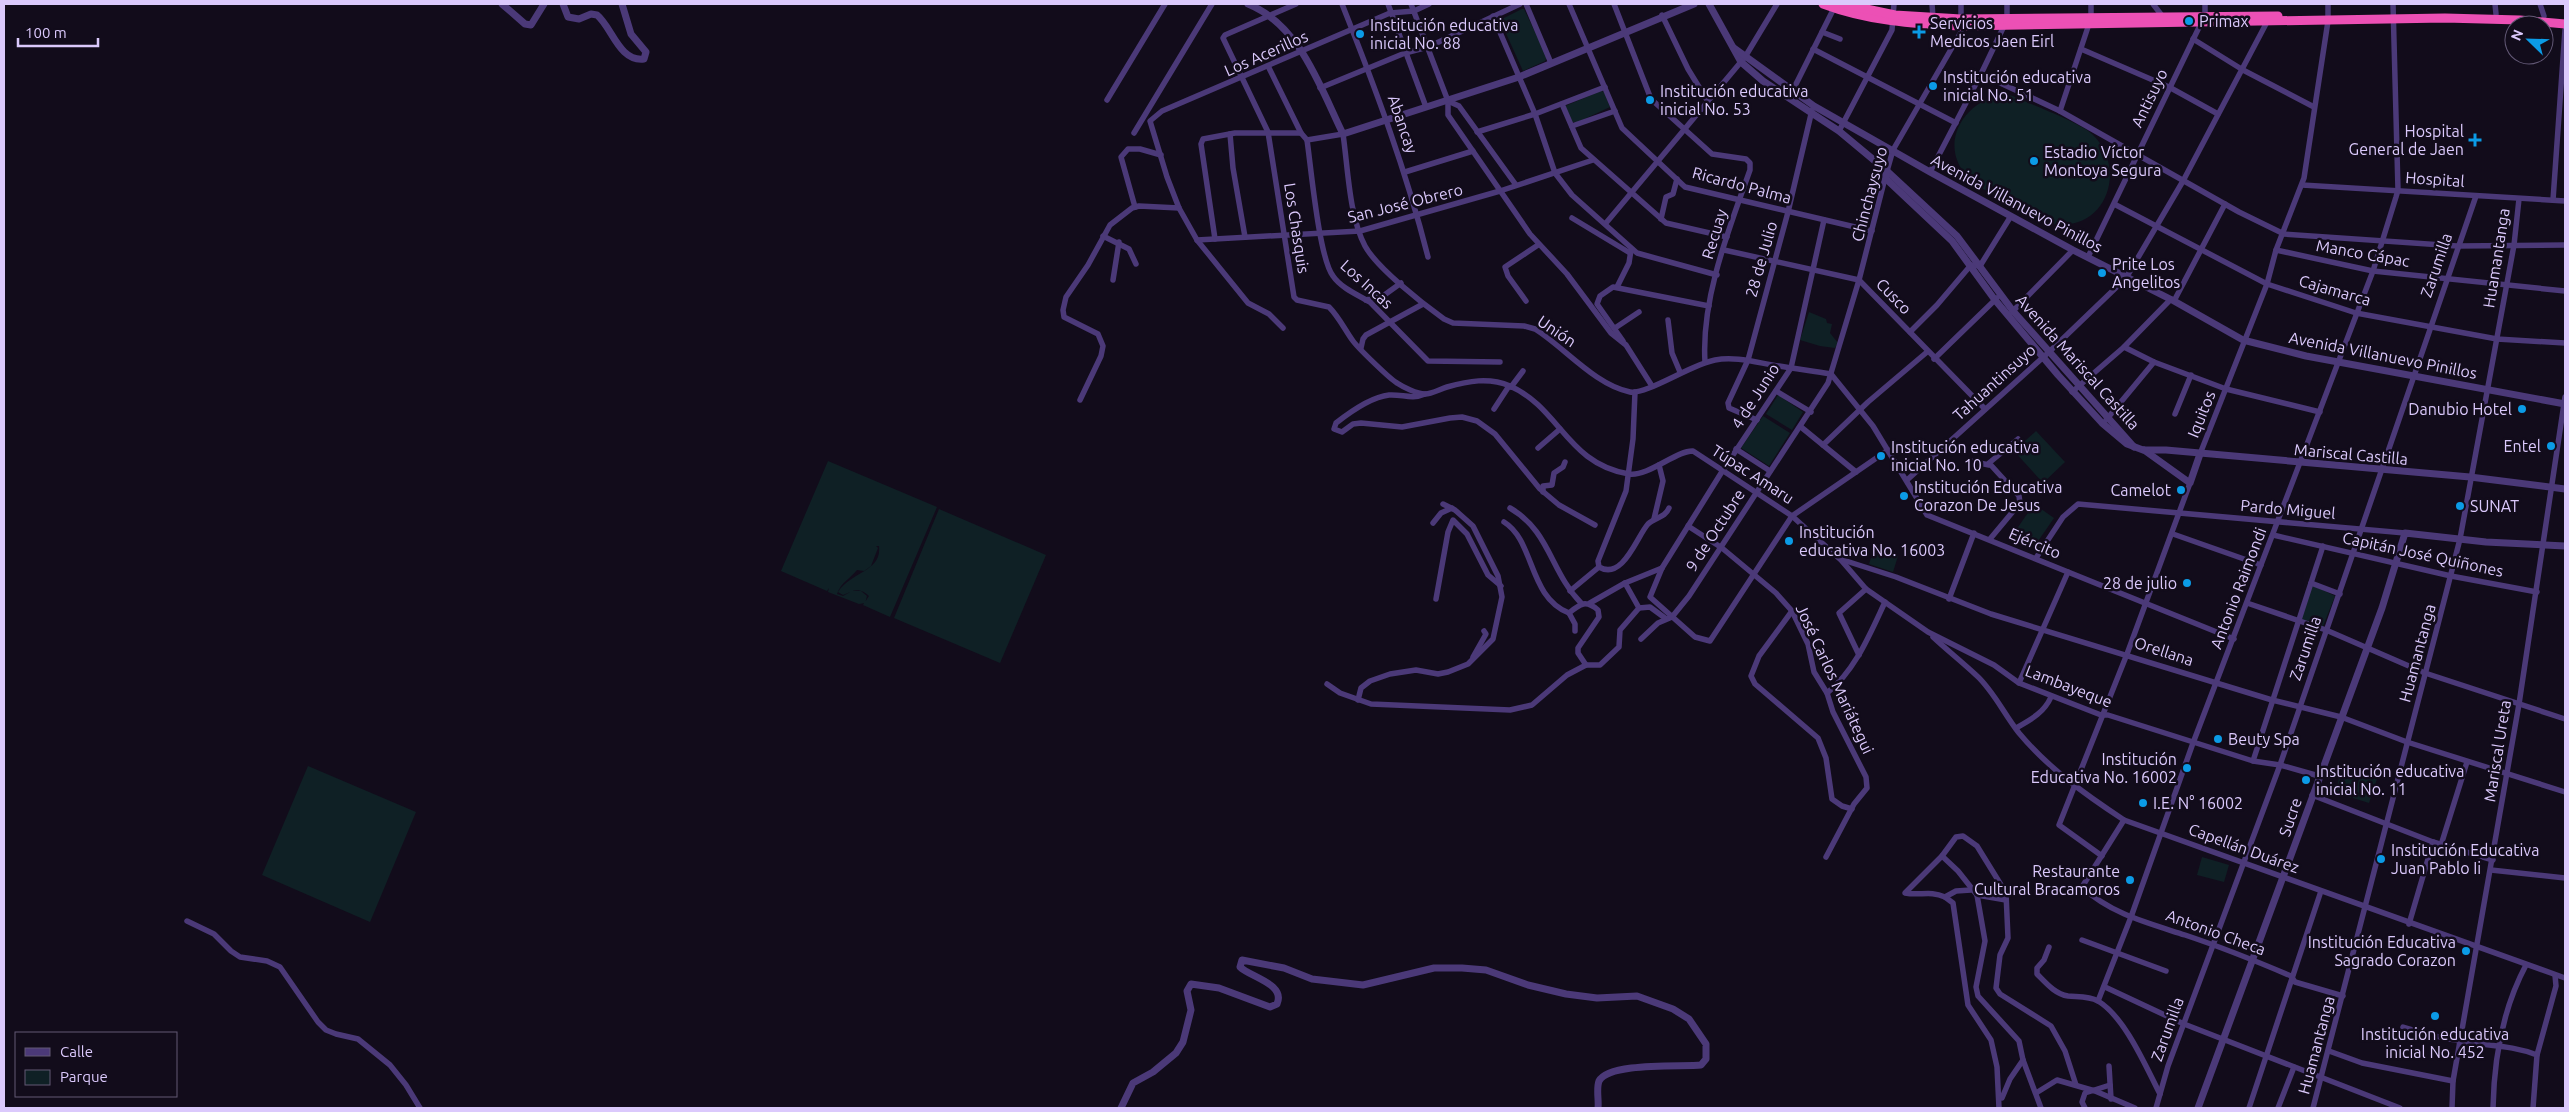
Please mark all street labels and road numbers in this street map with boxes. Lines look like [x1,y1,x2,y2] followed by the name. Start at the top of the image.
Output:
[1222,27,1311,79] street label: Los Acerillos
[2127,66,2171,130] street label: Antisuyo
[1385,92,1421,156] street label: Abancay
[1848,145,1890,243] street label: Chinchaysuyo
[1928,150,2106,256] street label: Avenida Villanuevo Pinillos
[1691,163,1793,207] street label: Ricardo Palma
[2405,168,2465,190] street label: Hospital
[1345,180,1465,226] street label: San José Obrero
[1281,181,1313,275] street label: Los Chasquis
[1698,207,1730,261] street label: Recuay
[2479,207,2513,309] street label: Huamantanga
[1742,219,1780,299] street label: 28 de Julio
[2417,230,2455,300] street label: Zarumilla
[2315,236,2412,270] street label: Manco Cápac
[1337,256,1397,312] street label: Los Incas
[2297,271,2373,309] street label: Cajamarca
[1873,274,1915,318] street label: Cusco
[2013,291,2143,433] street label: Avenida Mariscal Castilla
[1534,312,1580,350] street label: Unión
[2287,328,2479,382] street label: Avenida Villanuevo Pinillos
[1949,340,2039,424] street label: Tahuantinsuyo
[1727,360,1783,432] street label: 4 de Junio
[2183,388,2219,440] street label: Iquitos
[2293,440,2409,468] street label: Mariscal Castilla
[1709,441,1797,507] street label: Túpac Amaru
[1682,486,1748,574] street label: 9 de Octubre
[2240,496,2336,522] street label: Pardo Miguel
[2006,524,2064,562] street label: Ejército
[2207,525,2269,651] street label: Antonio Raimondi
[2341,528,2505,580] street label: Capitán José Quiñones
[1792,602,1878,756] street label: José Carlos Mariátegui
[2395,602,2439,704] street label: Huamantanga
[2286,613,2324,683] street label: Zarumilla
[2132,633,2196,669] street label: Orellana
[2023,661,2115,711] street label: Lambayeque
[2480,699,2514,803] street label: Mariscal Ureta
[2275,795,2305,839] street label: Sucre
[2186,820,2302,876] street label: Capellán Duárez
[2164,906,2268,958] street label: Antonio Checa
[2294,994,2338,1096] street label: Huamantanga
[2147,995,2187,1063] street label: Zarumilla

